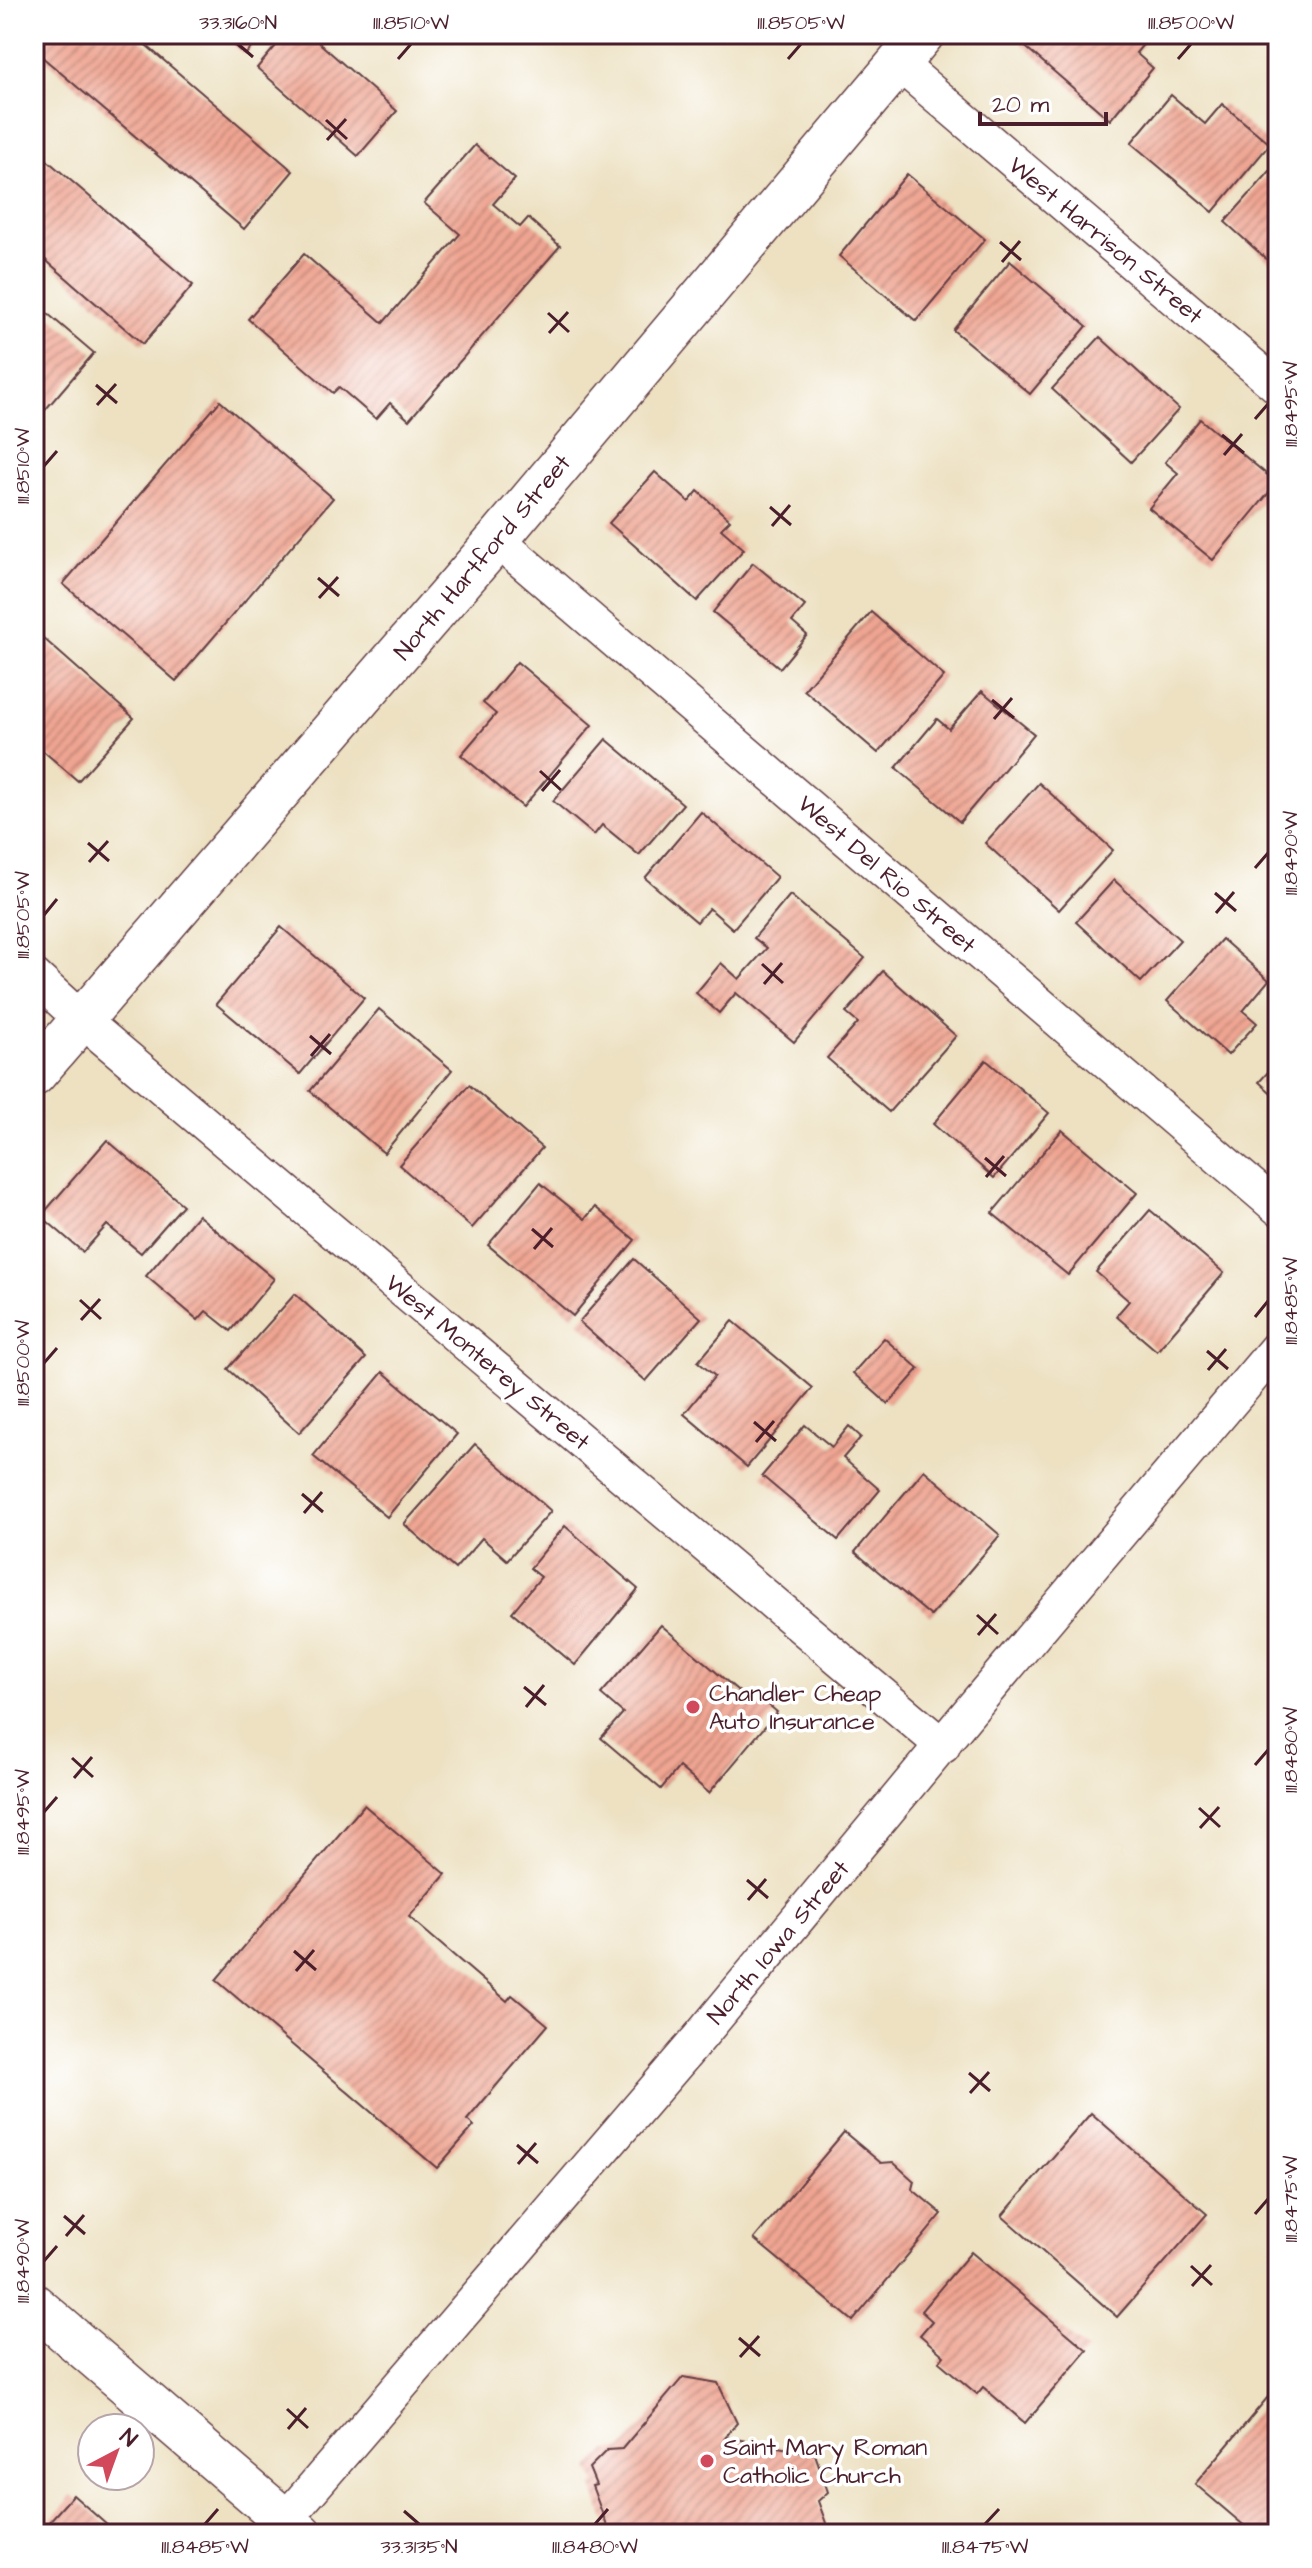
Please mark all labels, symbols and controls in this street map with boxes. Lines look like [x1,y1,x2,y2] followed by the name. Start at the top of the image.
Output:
[199,9,277,37] text: 33.3160°N
[373,9,449,37] text: 111.8510°W
[757,9,845,37] text: 111.8505°W
[1148,9,1234,37] text: 111.8500°W
[980,76,1106,126] scale bar
[992,88,1049,122] text: 20 m
[1001,149,1210,333] street label: West Harrison Street
[1277,361,1305,447] text: 111.8495°W
[9,428,37,504] text: 111.8510°W
[386,447,579,668] street label: North Hartford Street
[790,788,983,962] street label: West Del Rio Street
[1277,811,1305,895] text: 111.8490°W
[9,871,37,959] text: 111.8505°W
[1277,1257,1305,1345] text: 111.8485°W
[377,1267,597,1460] street label: West Monterey Street
[9,1320,37,1406] text: 111.8500°W
[709,1677,881,1739] place label: Chandler Cheap Auto Insurance
[684,1698,702,1716] marker: Chandler Cheap Auto Insurance
[1277,1707,1305,1793] text: 111.8480°W
[9,1769,37,1855] text: 111.8495°W
[700,1853,858,2032] street label: North Iowa Street
[1277,2155,1305,2242] text: 111.8475°W
[9,2219,37,2303] text: 111.8490°W
[76,2412,156,2492] north arrow
[113,2422,144,2454] text: N
[723,2431,927,2493] place label: Saint Mary Roman Catholic Church
[698,2452,716,2470] marker: Saint Mary Roman Catholic Church
[161,2533,249,2561] text: 111.8485°W
[380,2533,458,2561] text: 33.3135°N
[552,2533,638,2561] text: 111.8480°W
[942,2533,1029,2561] text: 111.8475°W

